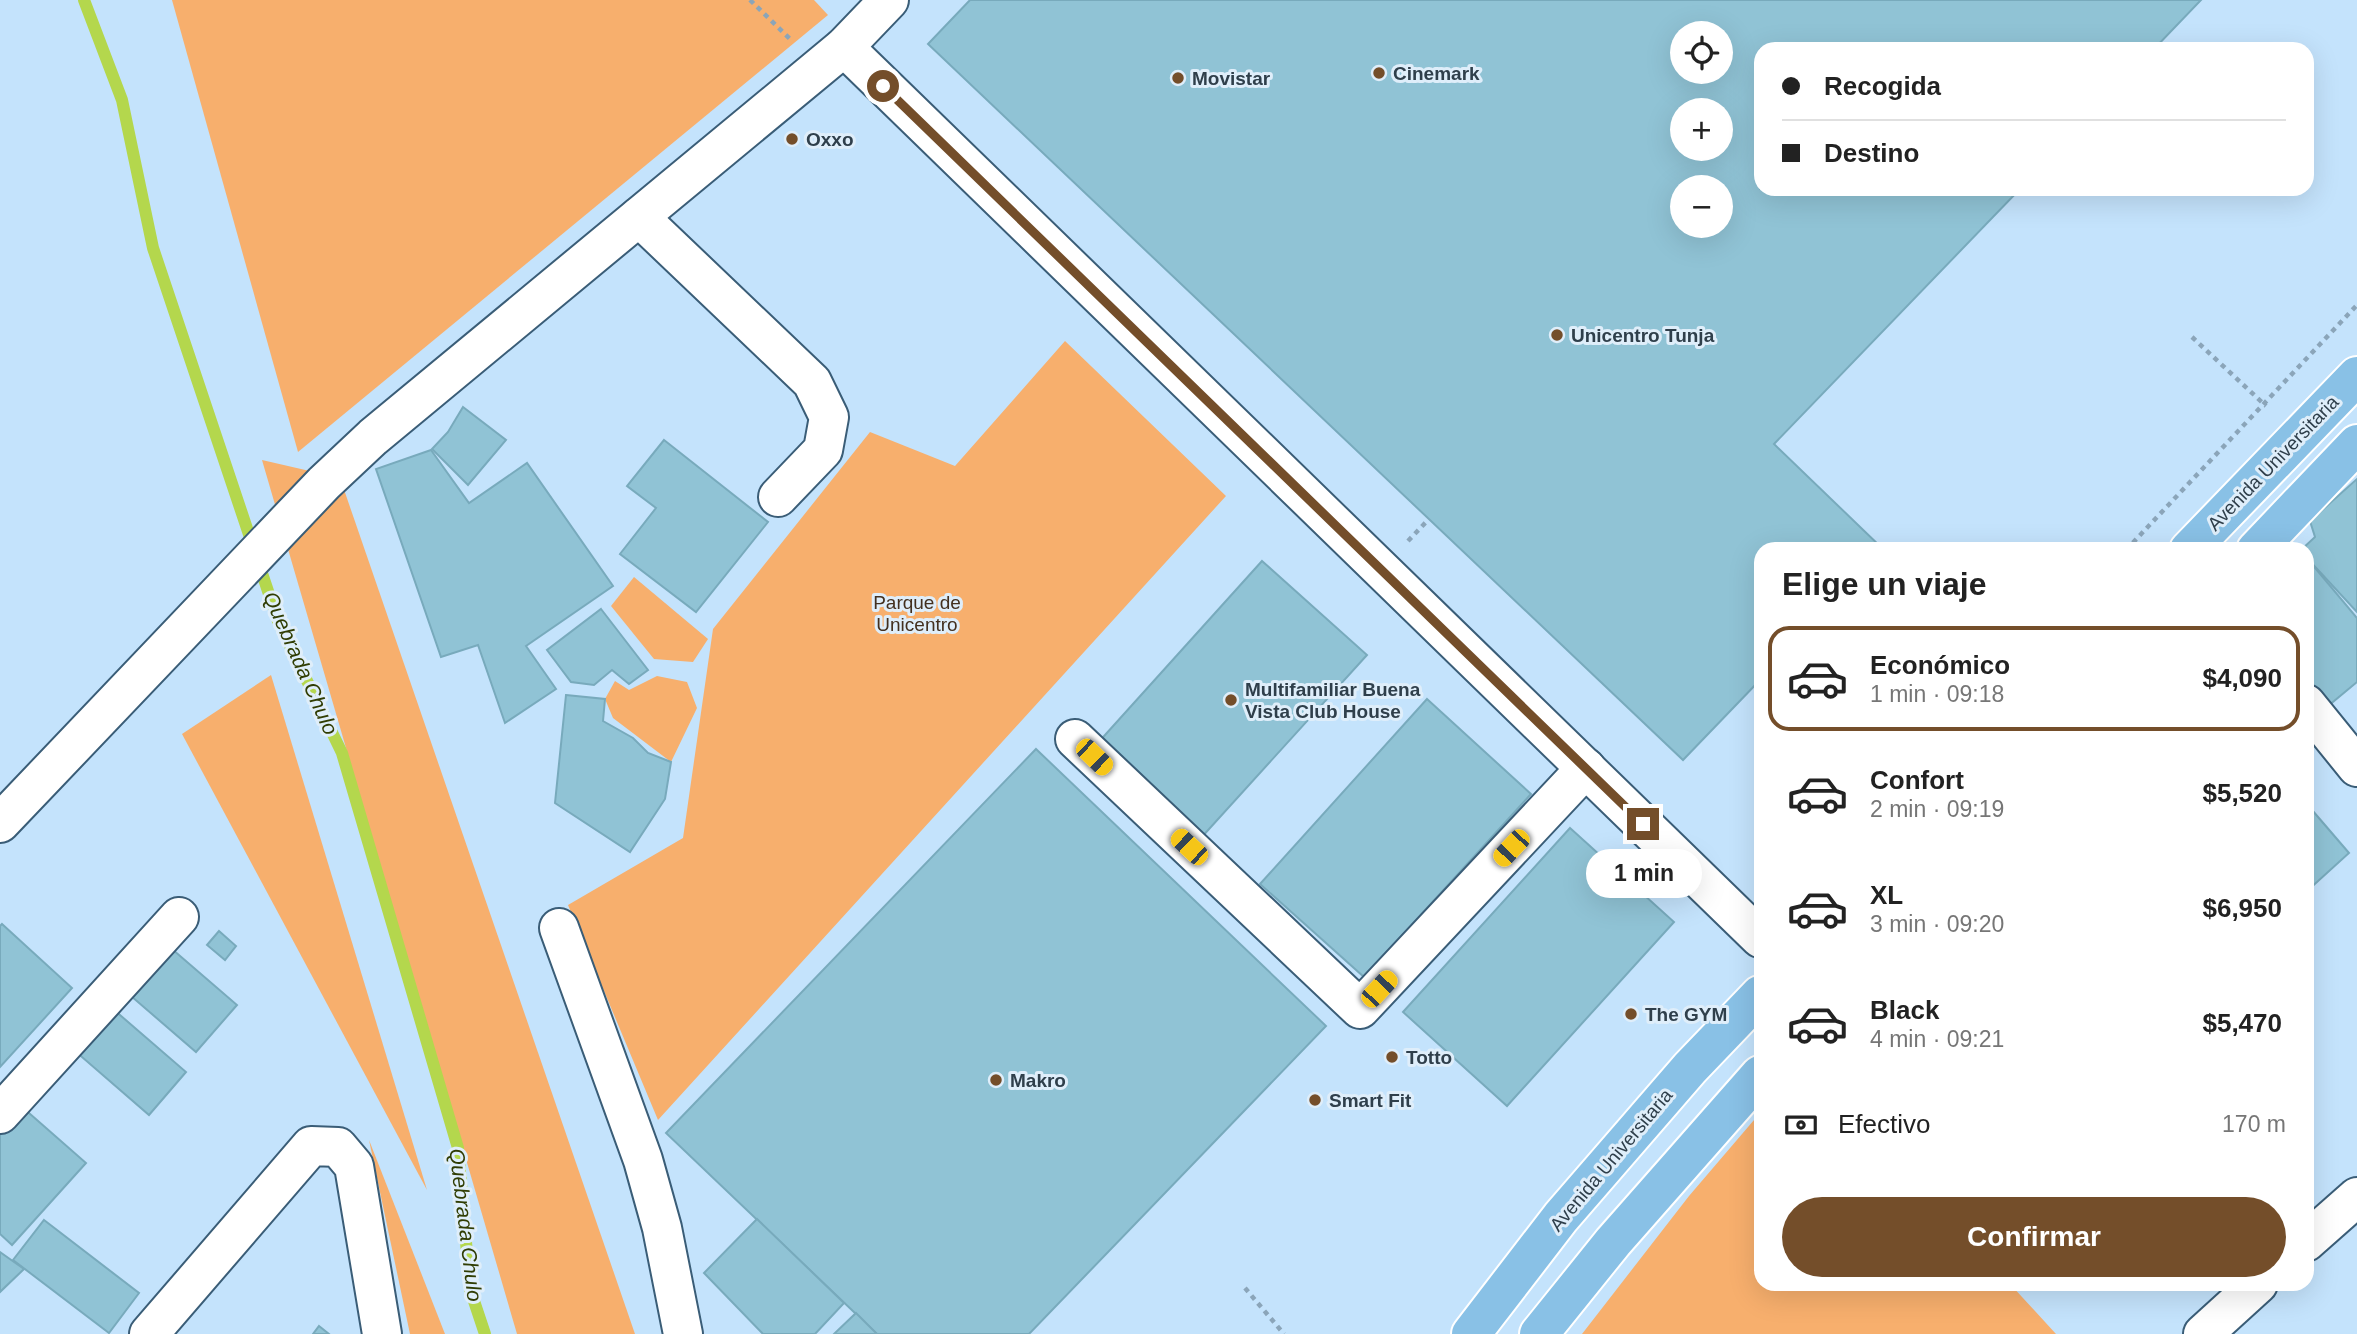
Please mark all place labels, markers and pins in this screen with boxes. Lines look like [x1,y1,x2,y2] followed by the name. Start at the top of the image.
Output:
[1393,63,1480,84] place label: Cinemark
[1371,65,1387,81] marker: Cinemark
[1192,68,1271,89] place label: Movistar
[1170,70,1186,86] marker: Movistar
[806,129,854,150] place label: Oxxo
[784,131,800,147] marker: Oxxo
[1571,325,1715,346] place label: Unicentro Tunja
[1549,327,1565,343] marker: Unicentro Tunja
[1245,679,1421,722] place label: Multifamiliar Buena Vista Club House
[1223,692,1239,708] marker: Multifamiliar Buena Vista Club House
[1645,1004,1727,1025] place label: The GYM
[1623,1006,1639,1022] marker: The GYM
[1406,1047,1452,1068] place label: Totto
[1384,1049,1400,1065] marker: Totto
[1010,1070,1066,1091] place label: Makro
[988,1072,1004,1088] marker: Makro
[1329,1090,1412,1111] place label: Smart Fit
[1307,1092,1323,1108] marker: Smart Fit

